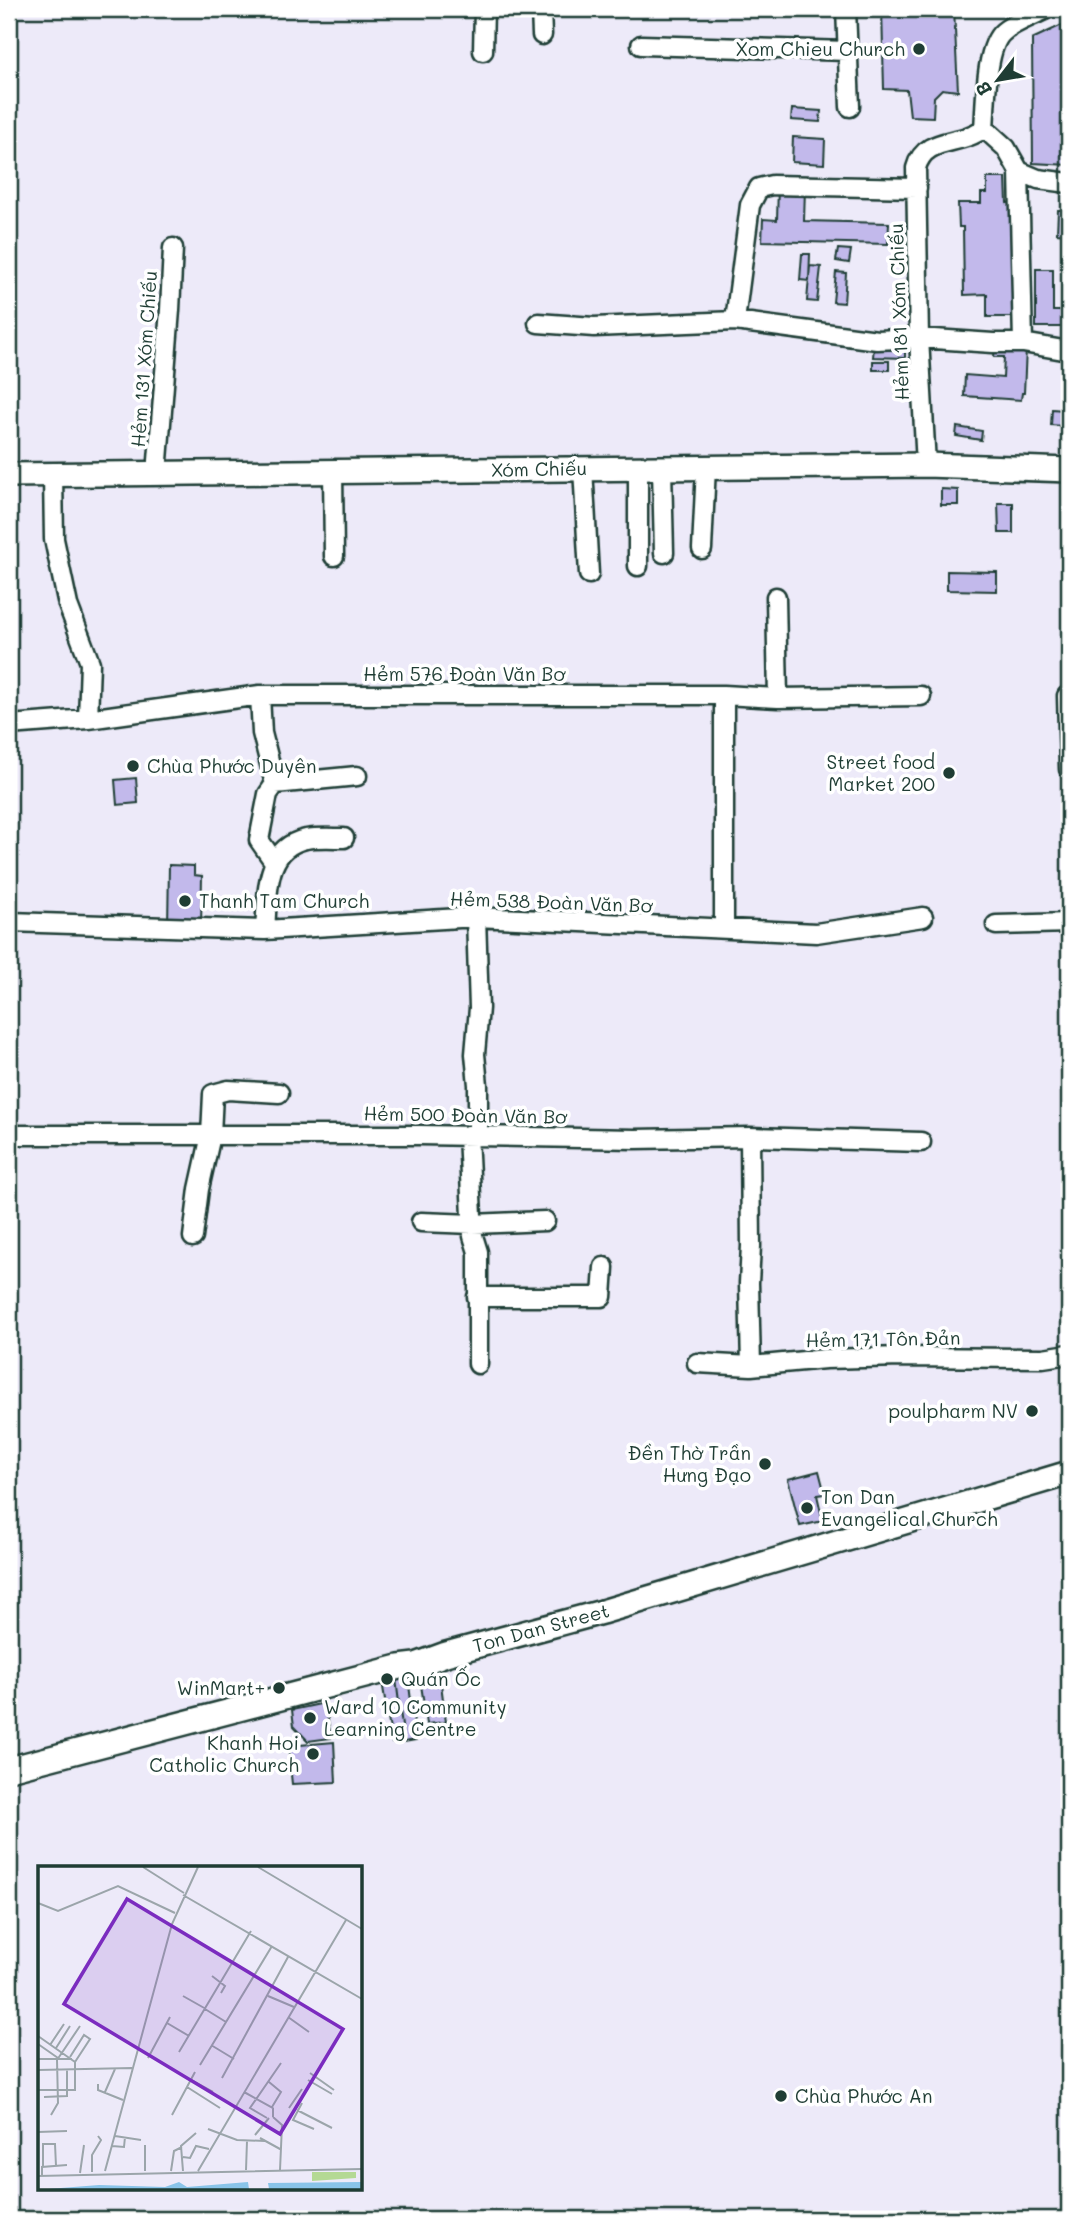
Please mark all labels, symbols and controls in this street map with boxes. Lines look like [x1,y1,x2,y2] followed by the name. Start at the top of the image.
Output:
[735,36,905,61] place label: Xom Chieu Church
[911,41,927,57] marker: Xom Chieu Church
[962,46,1032,116] north arrow
[969,77,997,101] text: B
[883,223,914,401] street label: Hẻm 181 Xóm Chiếu
[125,270,162,448] street label: Hẻm 131 Xóm Chiếu
[491,455,587,482] street label: Xóm Chiếu
[363,661,566,686] street label: Hẻm 576 Đoàn Văn Bơ
[826,749,935,796] place label: Street food Market 200
[147,753,316,778] place label: Chùa Phước Duyên
[125,758,141,774] marker: Chùa Phước Duyên
[941,765,957,781] marker: Street food Market 200
[450,885,654,918] street label: Hẻm 538 Đoàn Văn Bơ
[199,888,369,913] place label: Thanh Tam Church
[177,893,193,909] marker: Thanh Tam Church
[363,1100,568,1129] street label: Hẻm 500 Đoàn Văn Bơ
[805,1325,961,1352] street label: Hẻm 171 Tôn Đản
[889,1398,1018,1423] place label: poulpharm NV
[1024,1403,1040,1419] marker: poulpharm NV
[628,1440,751,1487] place label: Đền Thờ Trần Hưng Đạo
[757,1456,773,1472] marker: Đền Thờ Trần Hưng Đạo
[821,1484,998,1531] place label: Ton Dan Evangelical Church
[799,1500,815,1516] marker: Ton Dan Evangelical Church
[470,1597,612,1658] street label: Ton Dan Street
[401,1666,481,1691] place label: Quán Ốc
[379,1671,395,1687] marker: Quán Ốc
[177,1675,265,1700] place label: WinMart+
[271,1680,287,1696] marker: WinMart+
[324,1694,507,1741] place label: Ward 10 Community Learning Centre
[302,1710,318,1726] marker: Ward 10 Community Learning Centre
[149,1730,299,1777] place label: Khanh Hoi Catholic Church
[305,1746,321,1762] marker: Khanh Hoi Catholic Church
[38,1866,362,2190] inset map
[795,2083,933,2108] place label: Chùa Phước An
[773,2088,789,2104] marker: Chùa Phước An

